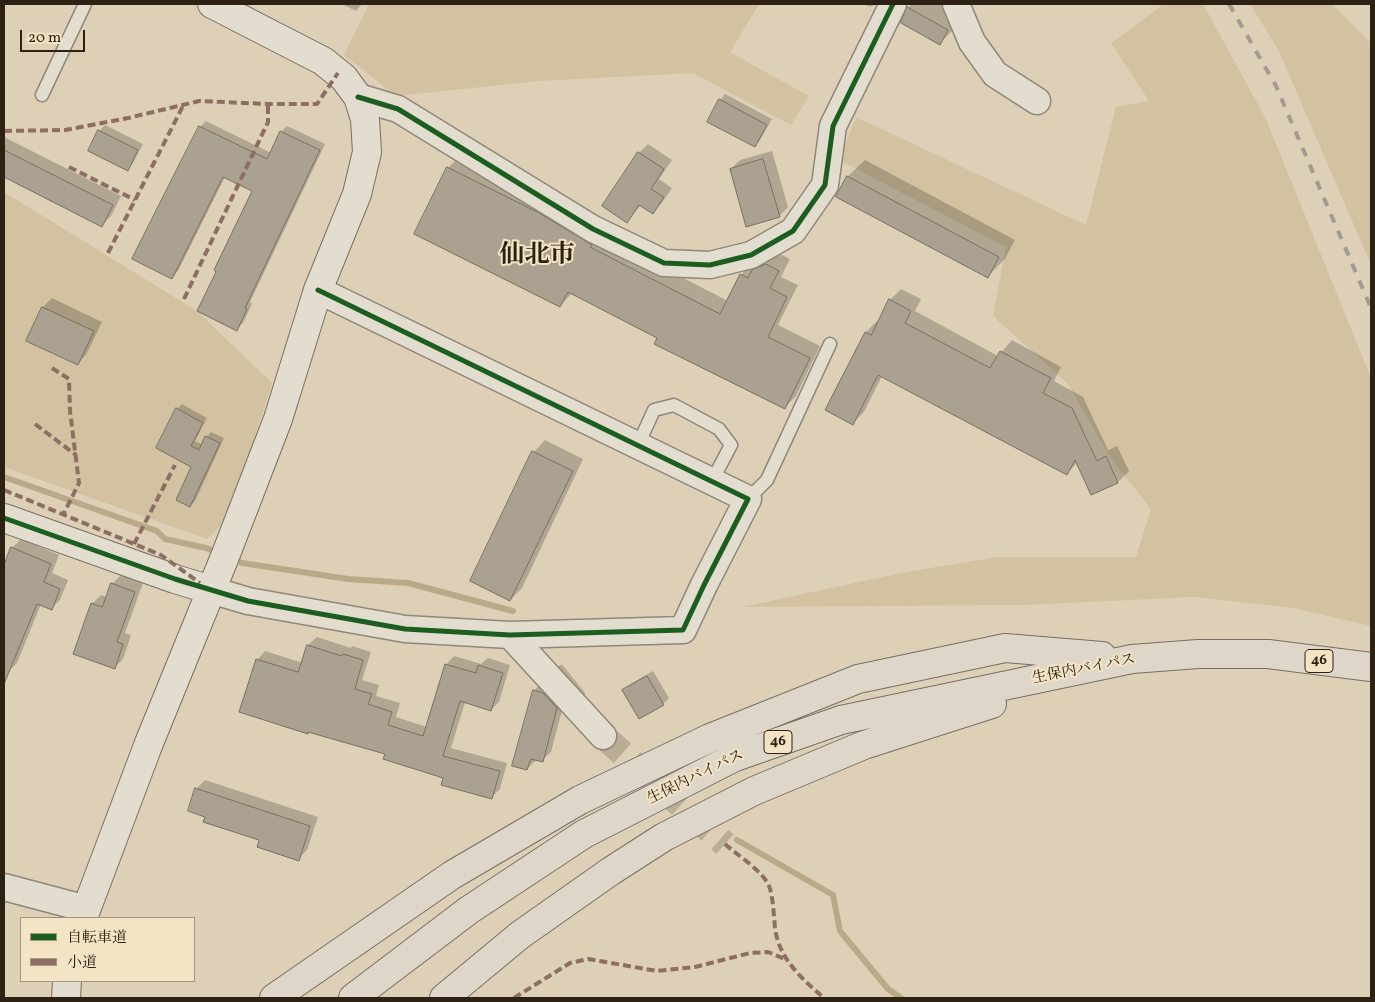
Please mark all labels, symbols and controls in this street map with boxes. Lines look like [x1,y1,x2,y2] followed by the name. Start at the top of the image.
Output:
[22,20,88,52] scale bar
[28,28,61,49] text: 20 m
[500,242,574,272] district label: 仙北市
[1305,649,1333,672] road number: 46
[1031,651,1137,689] street label: 生保内バイパス
[764,730,792,754] road number: 46
[645,747,747,809] street label: 生保内バイパス
[20,917,195,982] legend
[67,928,127,949] text: 自転車道
[67,953,97,974] text: 小道

